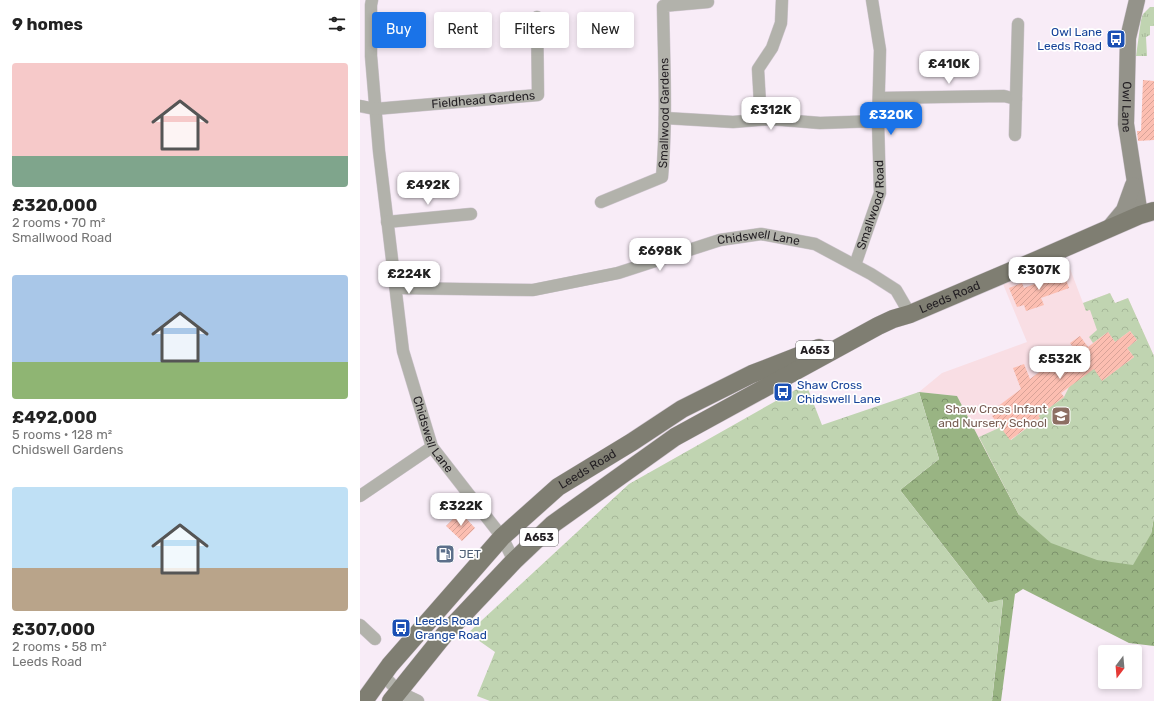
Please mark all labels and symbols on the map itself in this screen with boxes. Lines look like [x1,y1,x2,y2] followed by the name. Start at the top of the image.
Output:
[1037,25,1102,53] place label: Owl Lane Leeds Road
[1105,28,1127,50] bus stop icon: Owl Lane Leeds Road
[921,51,977,85] pin: £410K
[656,58,672,169] street label: Smallwood Gardens
[1119,81,1134,134] street label: Owl Lane
[431,88,536,111] street label: Fieldhead Gardens
[743,97,799,131] pin: £312K
[863,102,919,136] pin: £320K
[854,160,887,251] street label: Smallwood Road
[400,172,456,206] pin: £492K
[716,227,801,248] street label: Chidswell Lane
[632,238,688,272] pin: £698K
[1011,257,1067,291] pin: £307K
[381,261,437,295] pin: £224K
[917,278,982,316] street label: Leeds Road
[796,341,834,359] road number: A653
[1032,346,1088,380] pin: £532K
[797,378,881,406] place label: Shaw Cross Chidswell Lane
[772,381,794,403] bus stop icon: Shaw Cross Chidswell Lane
[410,394,457,476] street label: Chidswell Lane
[938,402,1047,430] place label: Shaw Cross Infant and Nursery School
[1050,405,1072,427] school or university icon: Shaw Cross Infant and Nursery School
[556,446,619,492] street label: Leeds Road
[433,493,489,527] pin: £322K
[520,528,558,546] road number: A653
[434,543,456,565] fuel station icon: JET
[459,547,481,561] place label: JET
[415,614,487,642] place label: Leeds Road Grange Road
[390,617,412,639] bus stop icon: Leeds Road Grange Road
[1098,645,1142,689] north arrow

